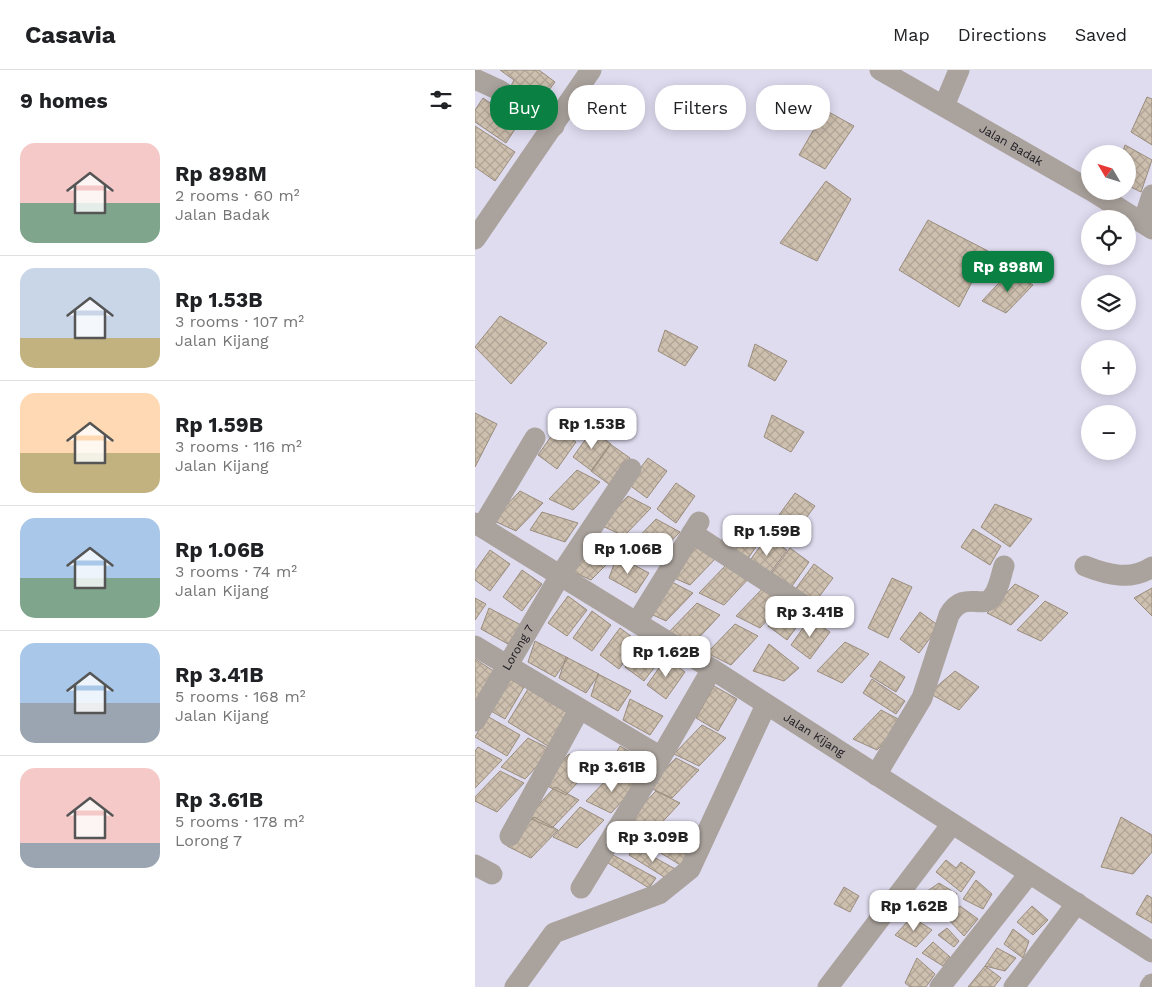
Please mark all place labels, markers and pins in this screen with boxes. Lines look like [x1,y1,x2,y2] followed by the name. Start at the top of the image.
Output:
[962,250,1054,293] pin: Rp 898M
[540,408,644,450] pin: Rp 1.53B
[715,514,819,557] pin: Rp 1.59B
[576,532,680,575] pin: Rp 1.06B
[758,596,862,638] pin: Rp 3.41B
[614,636,718,678] pin: Rp 1.62B
[560,750,664,793] pin: Rp 3.61B
[601,820,705,863] pin: Rp 3.09B
[862,890,966,932] pin: Rp 1.62B

